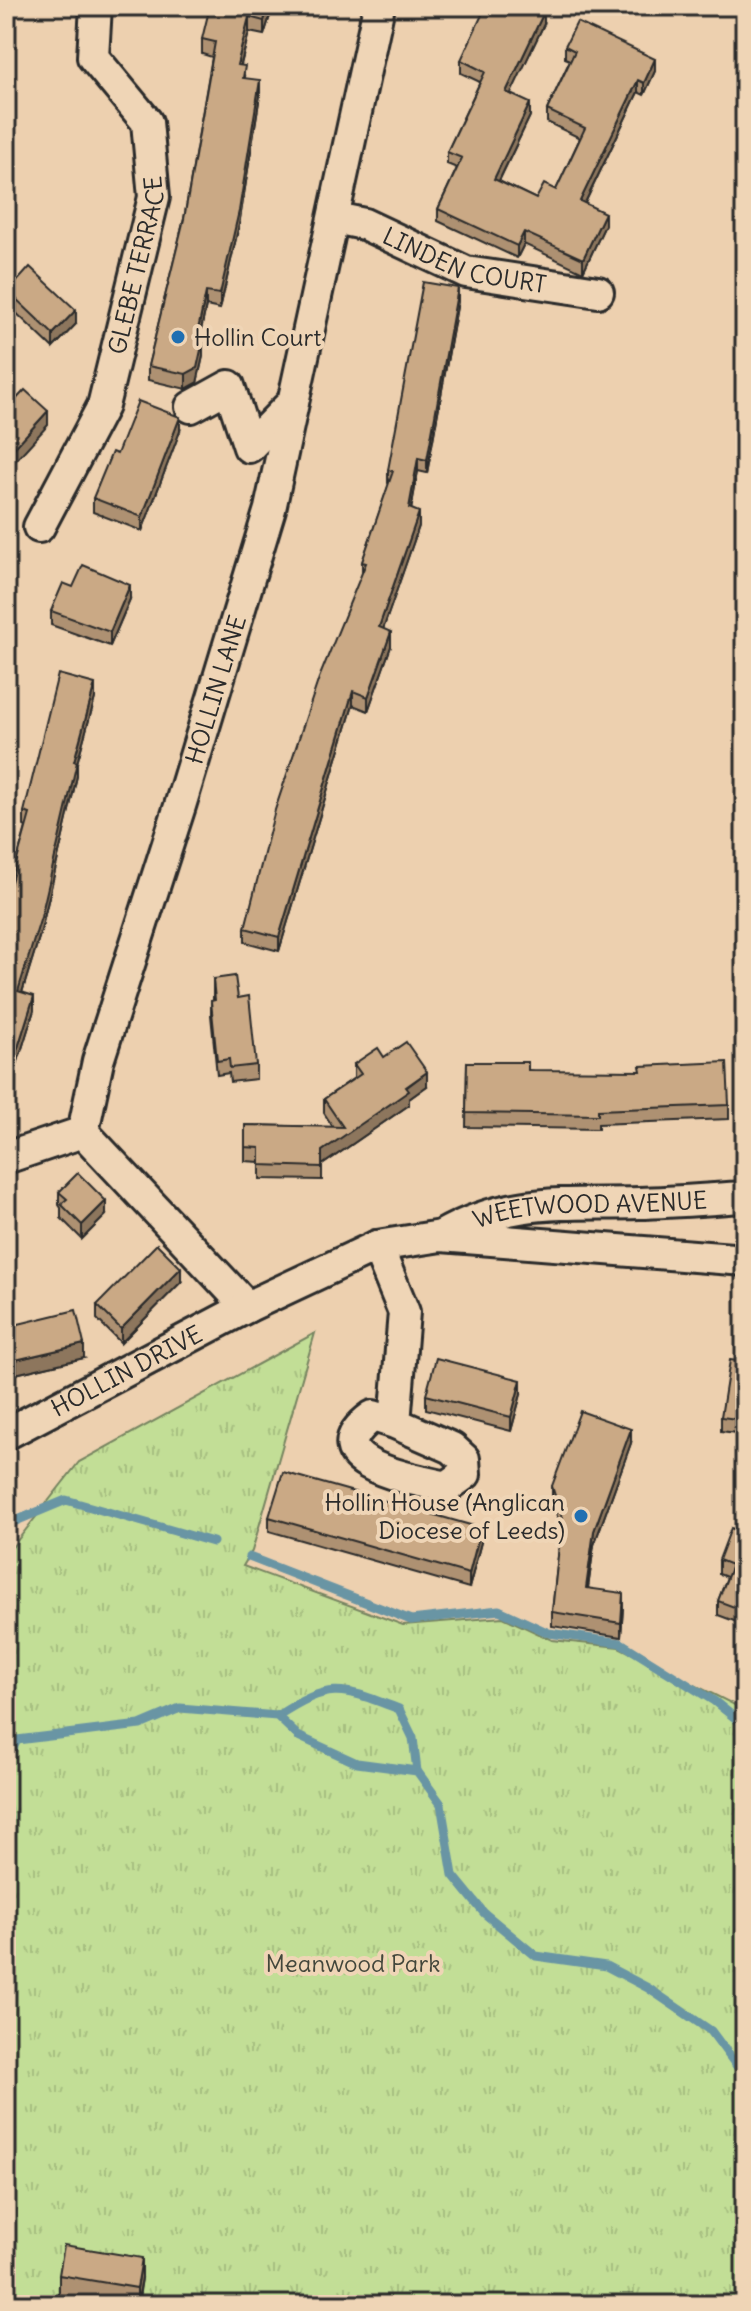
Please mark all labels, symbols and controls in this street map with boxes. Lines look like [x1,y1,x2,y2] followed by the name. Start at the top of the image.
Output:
[101,174,170,357] street label: GLEBE TERRACE
[378,220,549,299] street label: LINDEN COURT
[194,322,321,352] place label: Hollin Court
[169,328,187,346] marker: Hollin Court
[179,611,252,767] street label: HOLLIN LANE
[469,1184,708,1234] street label: WEETWOOD AVENUE
[46,1318,207,1423] street label: HOLLIN DRIVE
[324,1487,565,1545] place label: Hollin House (Anglican Diocese of Leeds)
[572,1507,590,1525] marker: Hollin House (Anglican Diocese of Leeds)
[266,1948,440,1978] park label: Meanwood Park

